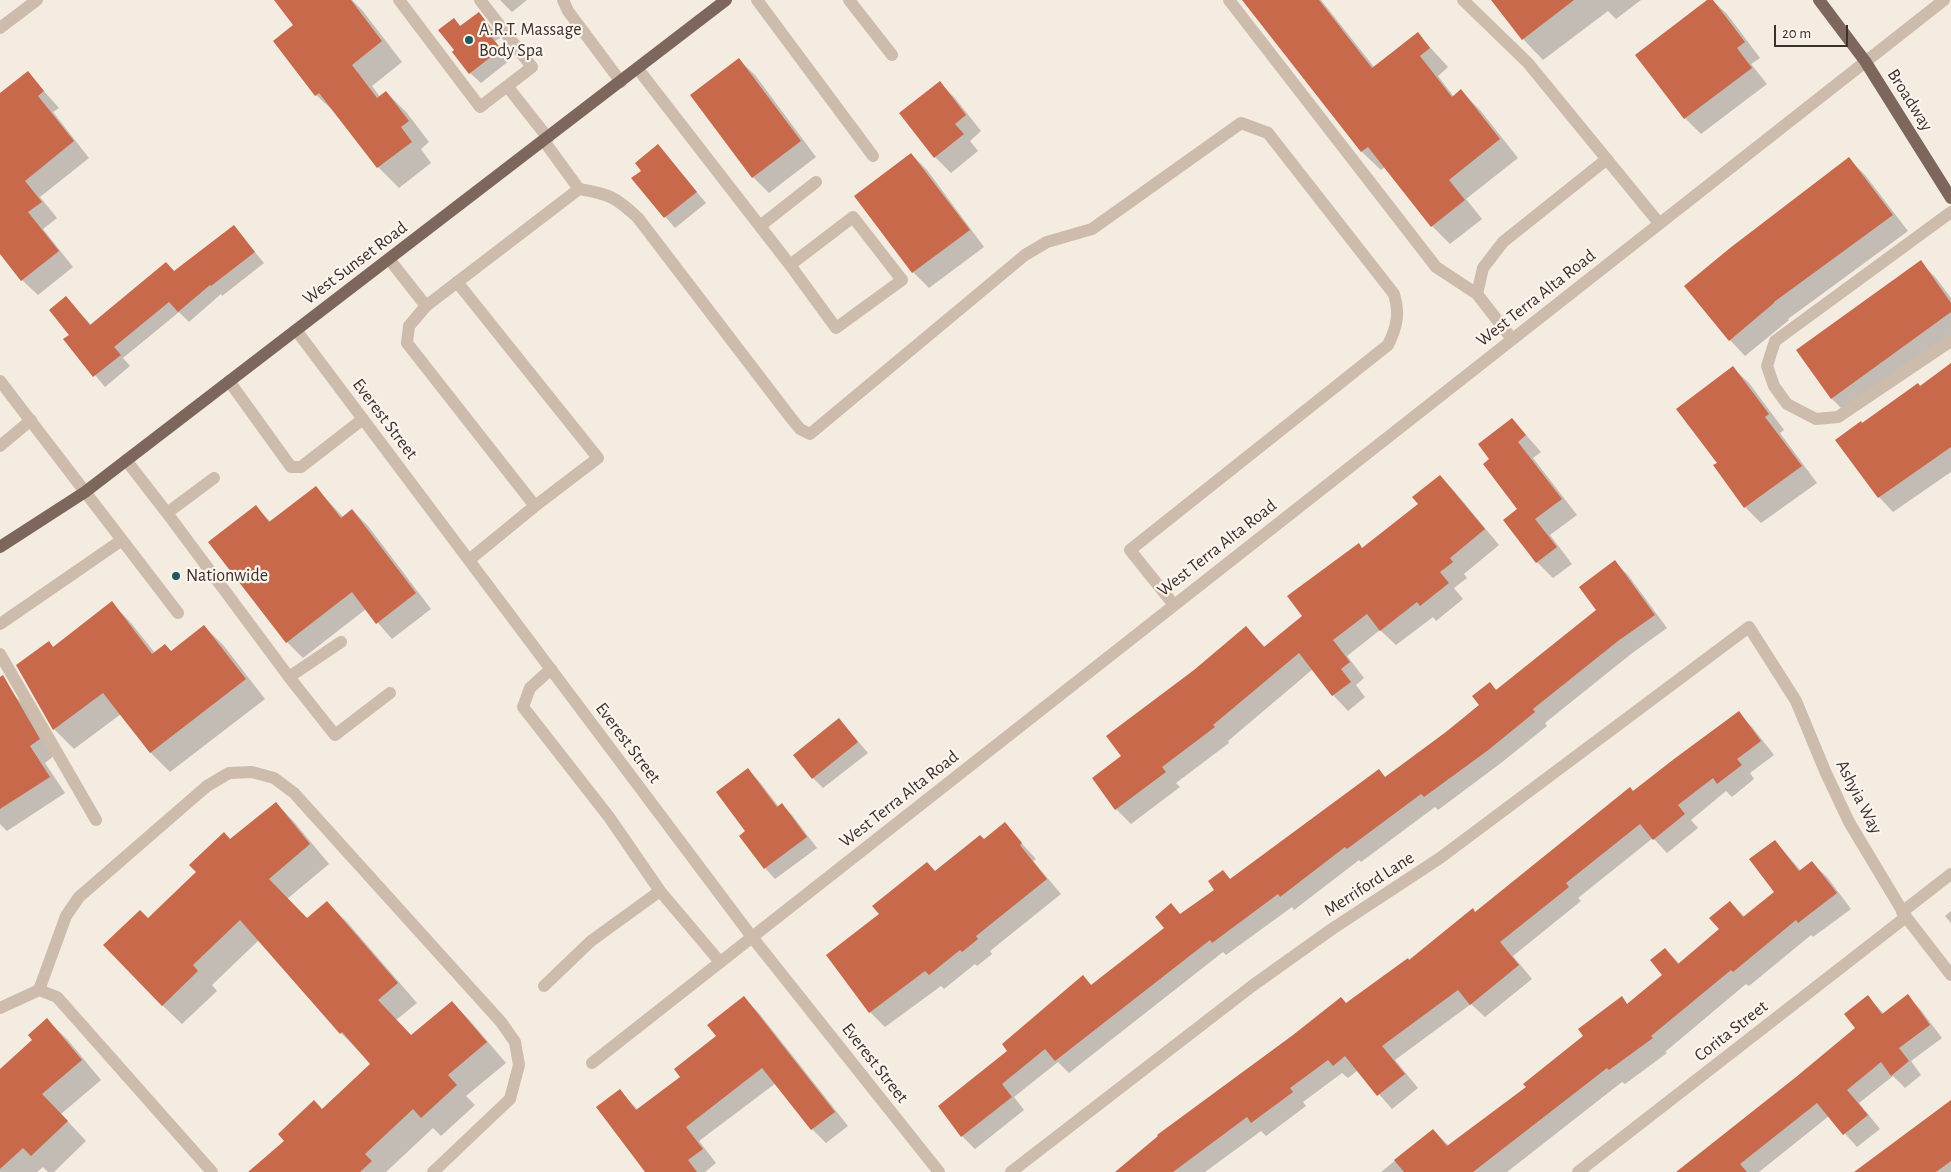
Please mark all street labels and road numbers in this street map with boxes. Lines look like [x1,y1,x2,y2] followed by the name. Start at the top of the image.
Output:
[1882,65,1938,135] street label: Broadway
[299,217,411,309] street label: West Sunset Road
[1472,245,1600,351] street label: West Terra Alta Road
[348,374,422,464] street label: Everest Street
[1153,495,1281,601] street label: West Terra Alta Road
[591,698,665,788] street label: Everest Street
[835,746,963,852] street label: West Terra Alta Road
[1831,756,1887,838] street label: Ashyia Way
[1320,847,1418,921] street label: Merriford Lane
[1690,996,1772,1066] street label: Corita Street
[837,1019,913,1107] street label: Everest Street

